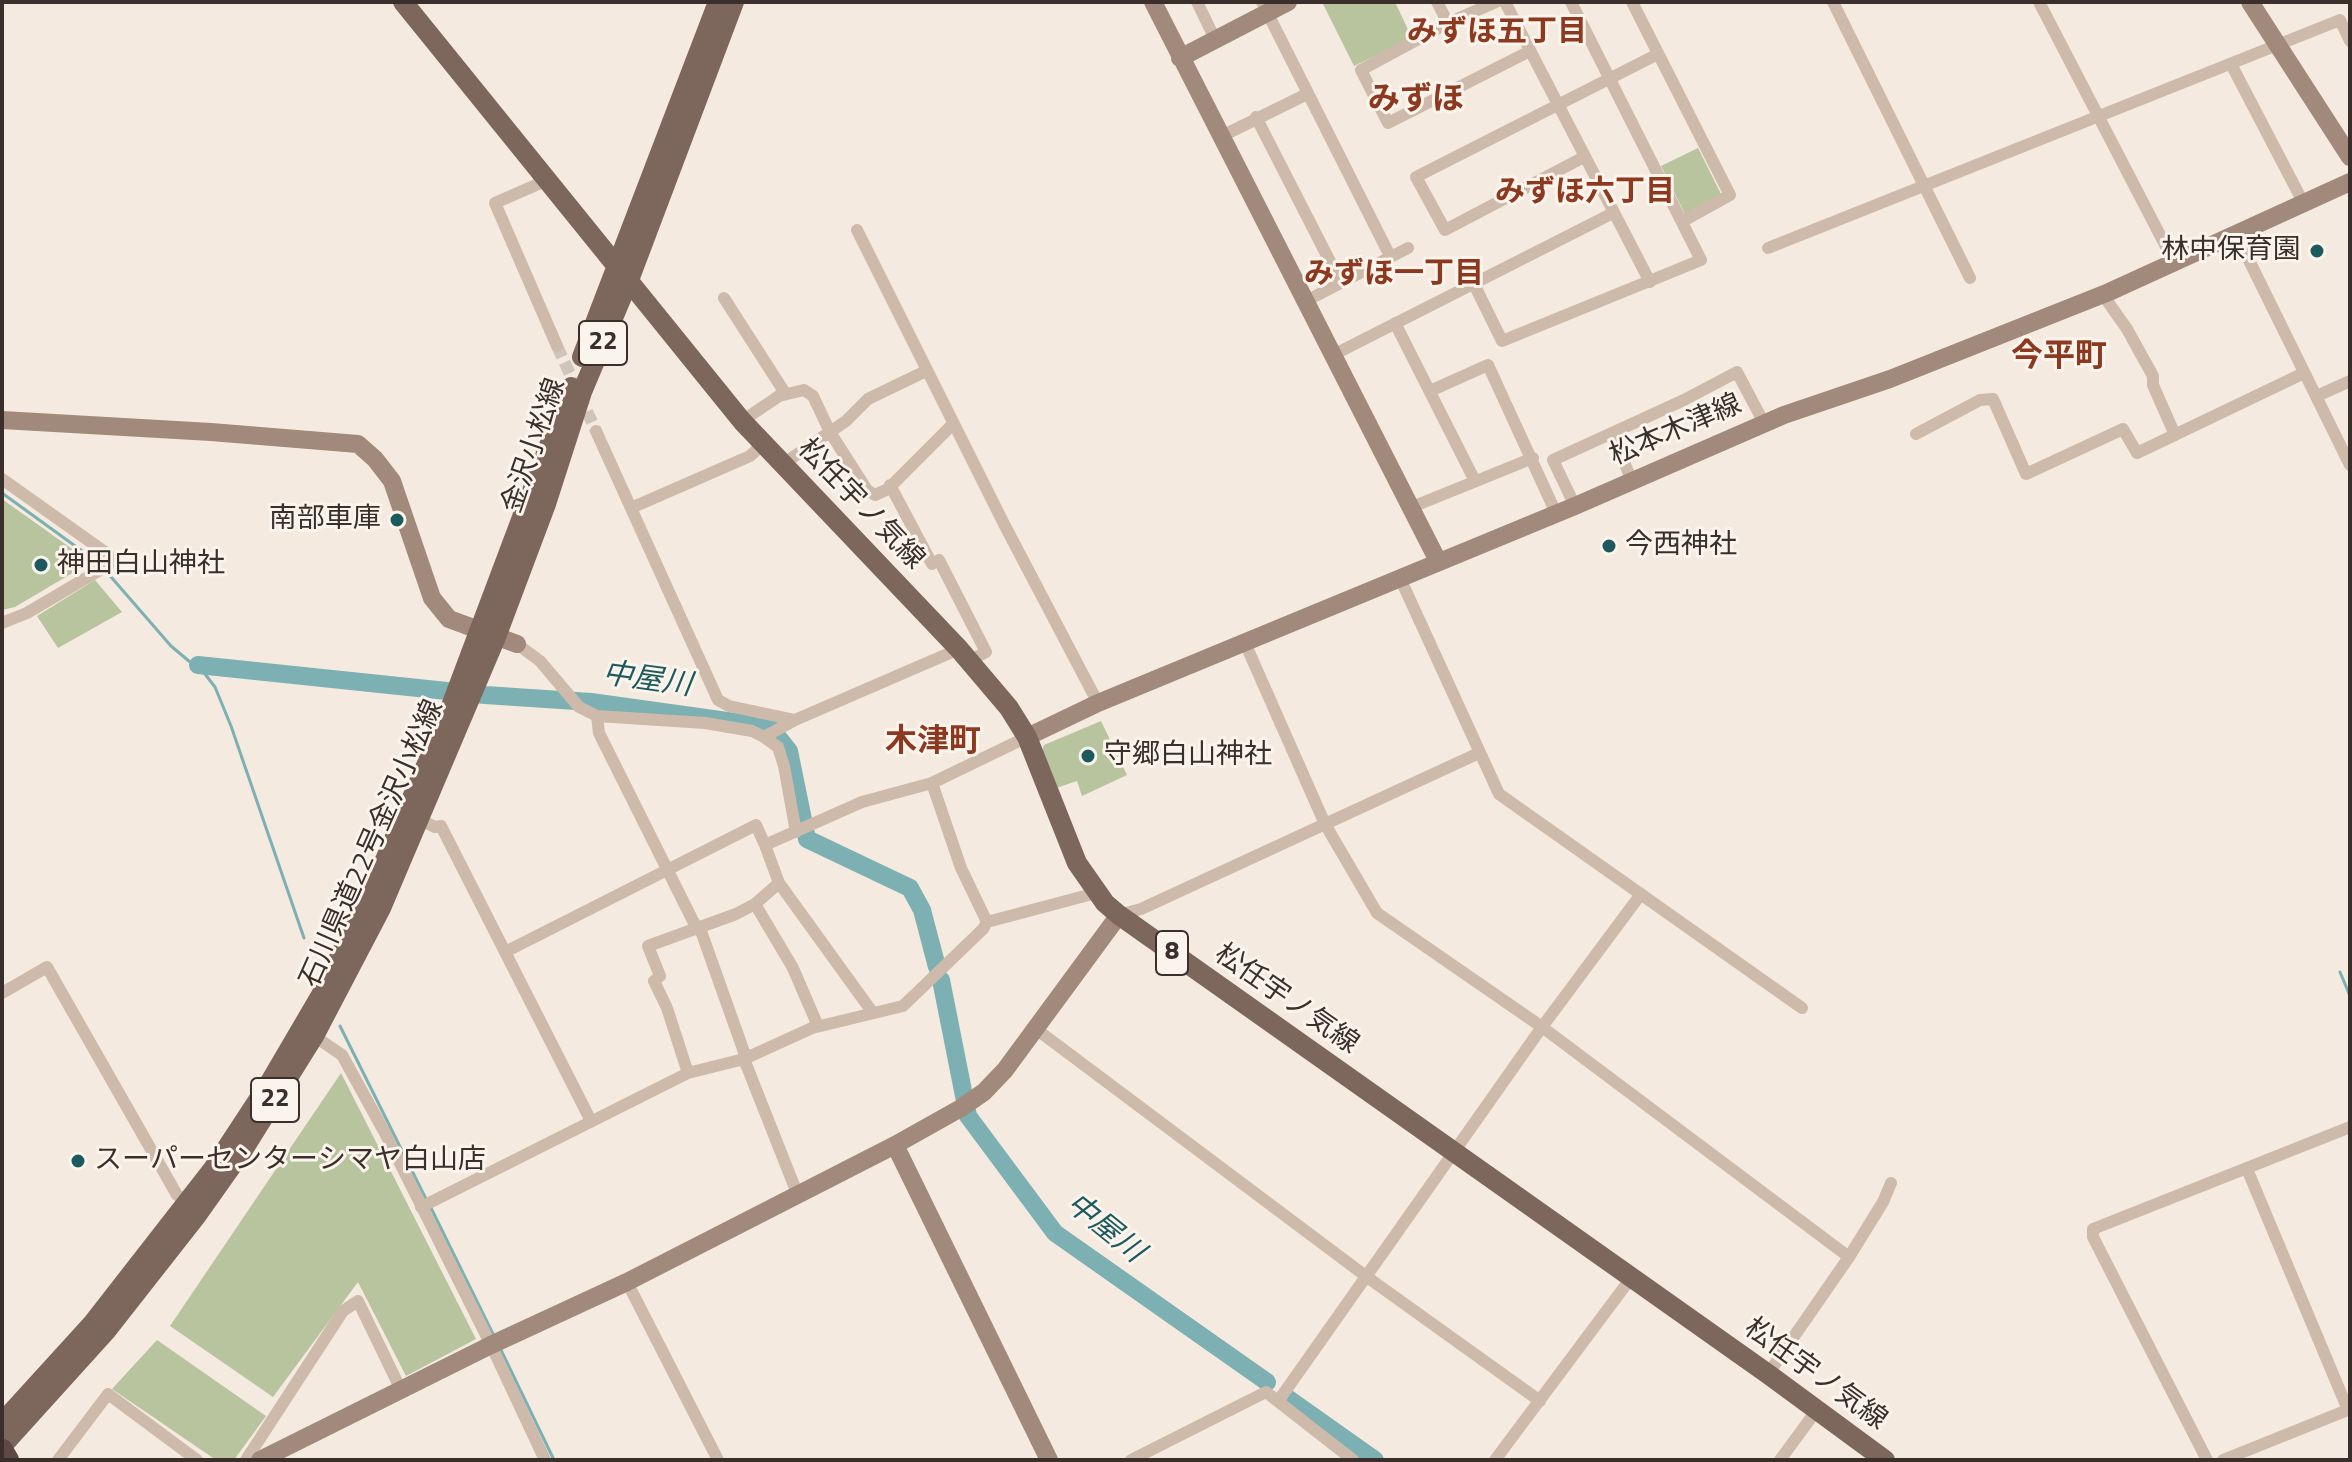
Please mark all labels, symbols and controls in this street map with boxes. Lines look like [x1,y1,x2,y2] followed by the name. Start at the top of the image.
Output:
[1407,16,1587,52] district label: みずほ五丁目
[1368,82,1464,120] district label: みずほ
[1495,176,1675,212] district label: みずほ六丁目
[2161,234,2301,268] place label: 林中保育園
[2308,242,2326,260] marker: 林中保育園
[1304,258,1484,294] district label: みずほ一丁目
[579,321,627,365] road number: 22
[2011,339,2107,377] district label: 今平町
[496,374,574,518] street label: 金沢小松線
[1605,388,1747,474] street label: 松本木津線
[790,433,930,577] street label: 松任宇ノ気線
[269,503,381,537] place label: 南部車庫
[388,511,406,529] marker: 南部車庫
[1625,529,1737,563] place label: 今西神社
[1600,537,1618,555] marker: 今西神社
[57,548,225,582] place label: 神田白山神社
[32,556,50,574] marker: 神田白山神社
[600,657,694,705] water label: 中屋川
[294,695,452,993] street label: 石川県道22号金沢小松線
[885,724,981,762] district label: 木津町
[1104,739,1272,773] place label: 守郷白山神社
[1079,747,1097,765] marker: 守郷白山神社
[1156,931,1188,975] road number: 8
[1208,938,1364,1062] street label: 松任宇ノ気線
[251,1078,299,1122] road number: 22
[94,1144,486,1178] place label: スーパーセンターシマヤ白山店
[69,1152,87,1170] marker: スーパーセンターシマヤ白山店
[1058,1187,1150,1271] water label: 中屋川
[1737,1312,1893,1438] street label: 松任宇ノ気線

